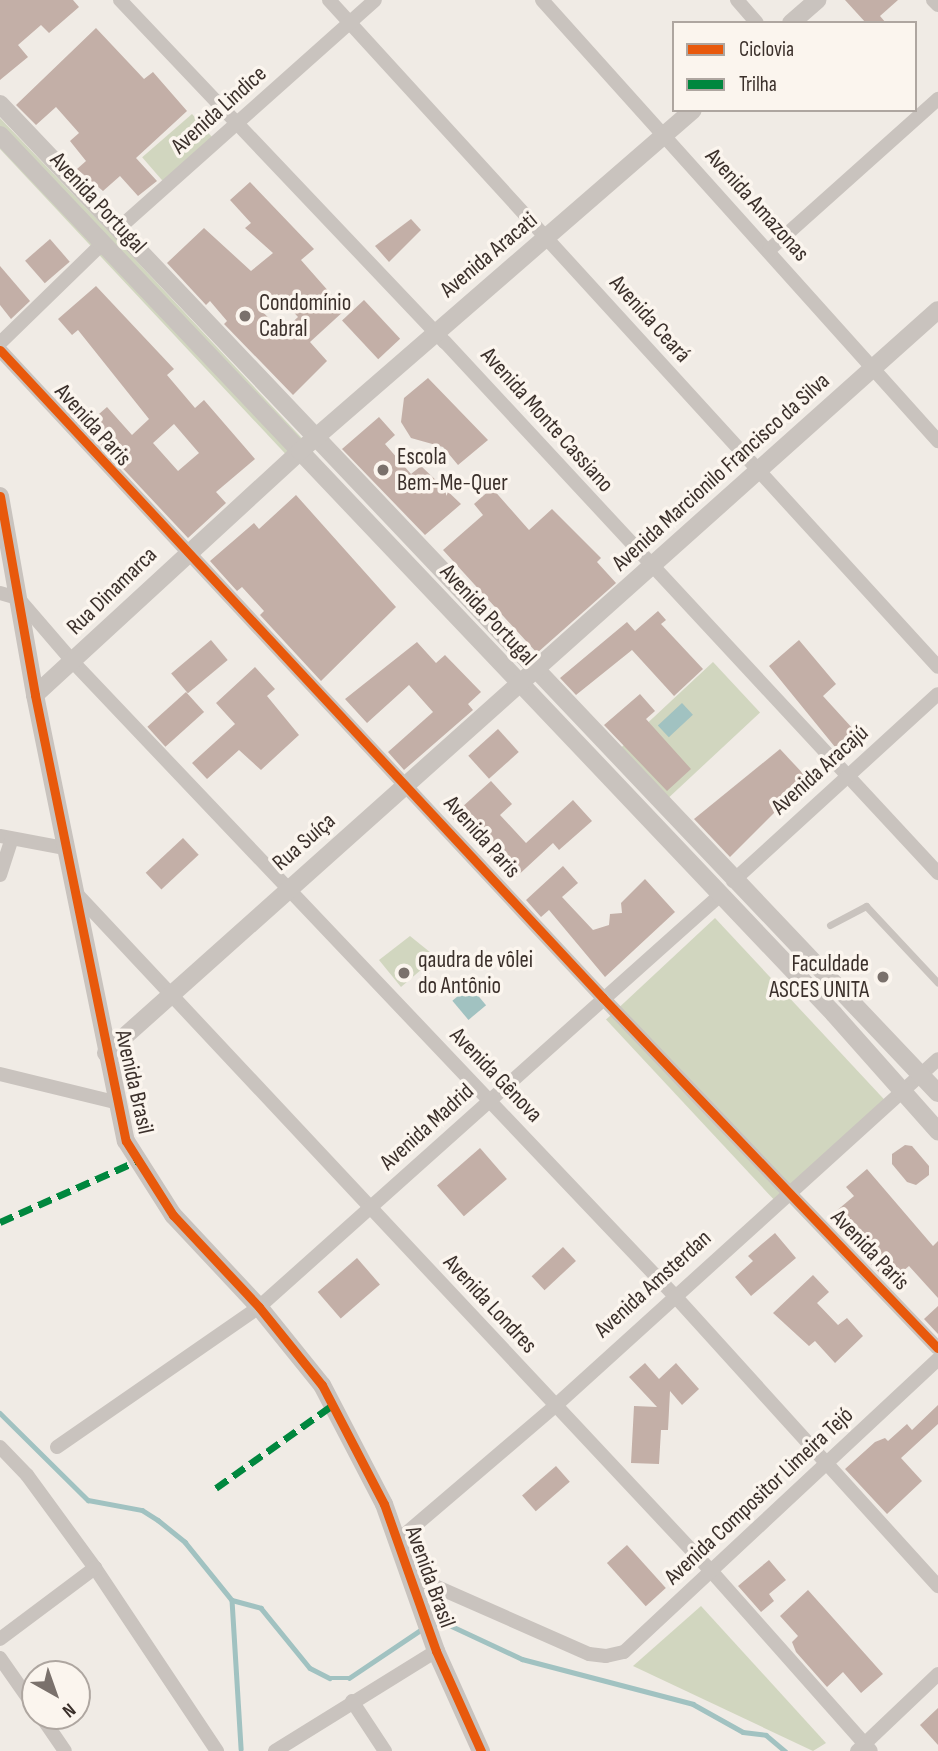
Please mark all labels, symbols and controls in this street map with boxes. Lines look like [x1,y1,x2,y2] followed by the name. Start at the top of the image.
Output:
[672,21,917,112] legend
[739,37,794,62] text: Ciclovia
[166,60,272,160] street label: Avenida Lindice
[739,72,777,97] text: Trilha
[699,143,815,267] street label: Avenida Amazonas
[44,147,152,259] street label: Avenida Portugal
[435,206,543,304] street label: Avenida Aracati
[604,270,696,368] street label: Avenida Ceará
[259,289,351,343] place label: Condomínio Cabral
[237,308,253,324] marker: Condomínio Cabral
[475,342,619,498] street label: Avenida Monte Cassiano
[607,367,835,577] street label: Avenida Marcionilo Francisco da Silva
[49,378,137,472] street label: Avenida Paris
[397,443,508,497] place label: Escola Bem-Me-Quer
[375,462,391,478] marker: Escola Bem-Me-Quer
[61,541,163,641] street label: Rua Dinamarca
[434,559,542,671] street label: Avenida Portugal
[766,719,874,821] street label: Avenida Aracajú
[438,790,526,884] street label: Avenida Paris
[267,807,341,877] street label: Rua Suíça
[418,946,533,1000] place label: qaudra de vôlei do Antônio
[769,950,869,1004] place label: Faculdade ASCES UNITA
[396,965,412,981] marker: qaudra de vôlei do Antônio
[875,969,891,985] marker: Faculdade ASCES UNITA
[444,1022,548,1128] street label: Avenida Gênova
[109,1027,159,1137] street label: Avenida Brasil
[375,1078,479,1176] street label: Avenida Madrid
[825,1204,915,1296] street label: Avenida Paris
[589,1224,717,1344] street label: Avenida Amsterdan
[437,1249,543,1359] street label: Avenida Londres
[659,1401,859,1591] street label: Avenida Compositor Limeira Tejó
[399,1523,461,1631] street label: Avenida Brasil
[21,1660,91,1730] north arrow
[57,1698,80,1722] text: N

